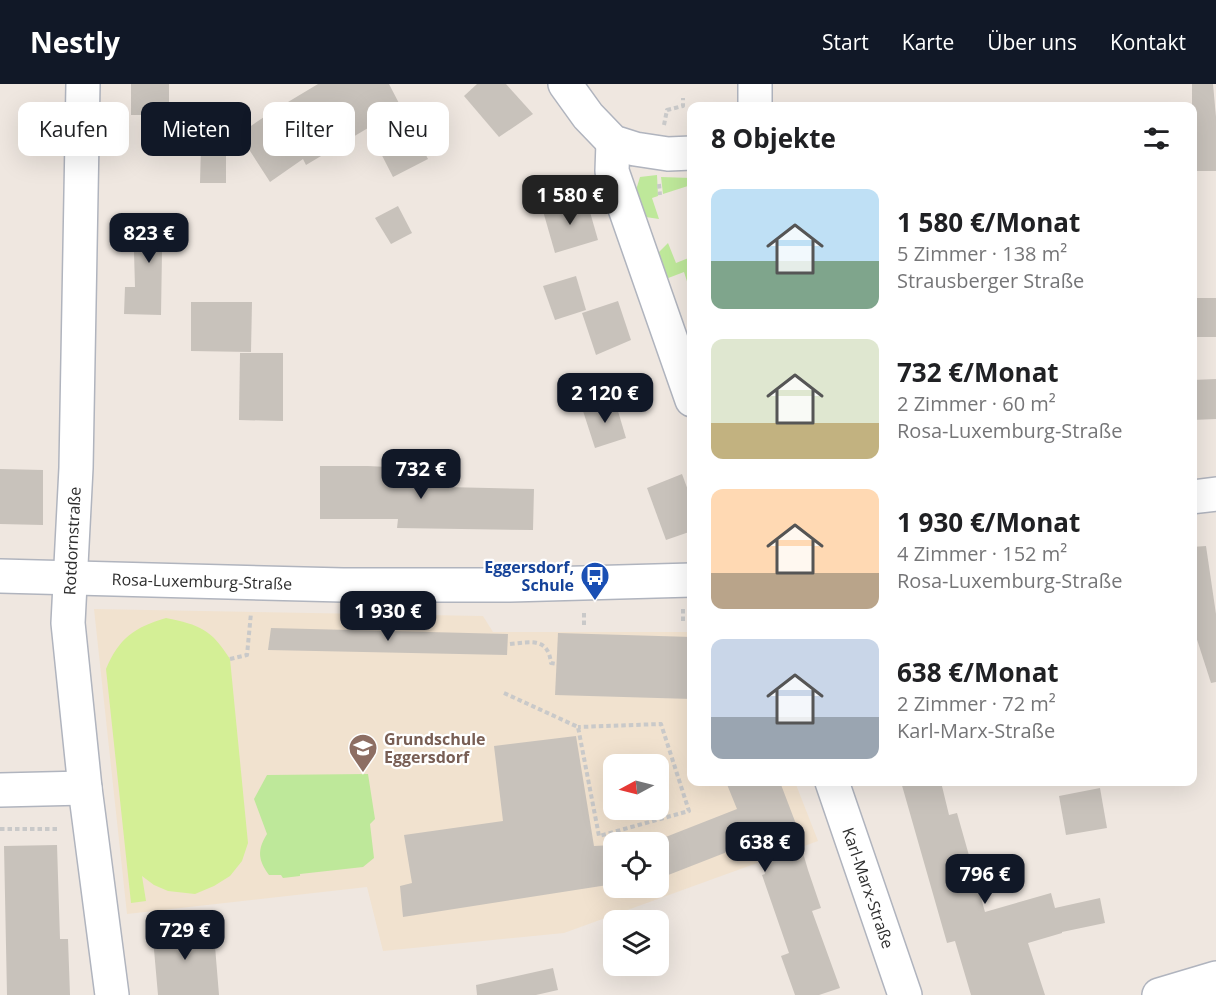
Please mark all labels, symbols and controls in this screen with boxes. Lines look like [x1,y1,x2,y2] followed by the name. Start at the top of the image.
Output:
[30,23,120,61] text: Nestly
[822,28,869,56] text: Start
[902,28,954,56] text: Karte
[987,28,1077,56] text: Über uns
[1110,28,1186,56] text: Kontakt
[18,102,129,156] chip: Kaufen
[141,102,251,156] chip: Mieten
[263,102,355,156] chip: Filter
[367,102,449,156] chip: Neu
[711,120,836,156] text: 8 Objekte
[1140,122,1173,155] icon: filters
[515,175,625,226] pin: 1 580 €
[536,181,604,208] text: 1 580 €
[897,204,1080,240] text: 1 580 €/Monat
[107,213,191,264] pin: 823 €
[759,213,831,285] icon: home
[124,219,174,246] text: 823 €
[897,240,1067,267] text: 5 Zimmer · 138 m²
[897,267,1084,294] text: Strausberger Straße
[897,354,1059,390] text: 732 €/Monat
[759,363,831,435] icon: home
[550,373,660,424] pin: 2 120 €
[571,379,639,406] text: 2 120 €
[897,390,1056,417] text: 2 Zimmer · 60 m²
[897,417,1122,444] text: Rosa-Luxemburg-Straße
[379,449,463,500] pin: 732 €
[396,455,446,482] text: 732 €
[58,486,86,596] street label: Rotdornstraße
[897,504,1080,540] text: 1 930 €/Monat
[759,513,831,585] icon: home
[897,540,1067,567] text: 4 Zimmer · 152 m²
[484,556,574,596] place label: Eggersdorf, Schule
[579,560,611,602] bus stop icon: Eggersdorf, Schule
[897,567,1122,594] text: Rosa-Luxemburg-Straße
[111,568,292,595] street label: Rosa-Luxemburg-Straße
[333,591,443,642] pin: 1 930 €
[354,597,422,624] text: 1 930 €
[897,654,1059,690] text: 638 €/Monat
[759,663,831,735] icon: home
[897,690,1056,717] text: 2 Zimmer · 72 m²
[897,717,1055,744] text: Karl-Marx-Straße
[384,728,486,768] place label: Grundschule Eggersdorf
[347,732,379,774] school or university icon: Grundschule Eggersdorf
[603,754,669,820] north arrow
[603,754,669,976] map controls
[723,822,807,873] pin: 638 €
[837,824,899,951] street label: Karl-Marx-Straße
[740,828,790,855] text: 638 €
[603,832,669,898] button: locate
[943,854,1027,905] pin: 796 €
[960,860,1010,887] text: 796 €
[143,910,227,961] pin: 729 €
[603,910,669,976] button: layers
[160,916,210,943] text: 729 €

